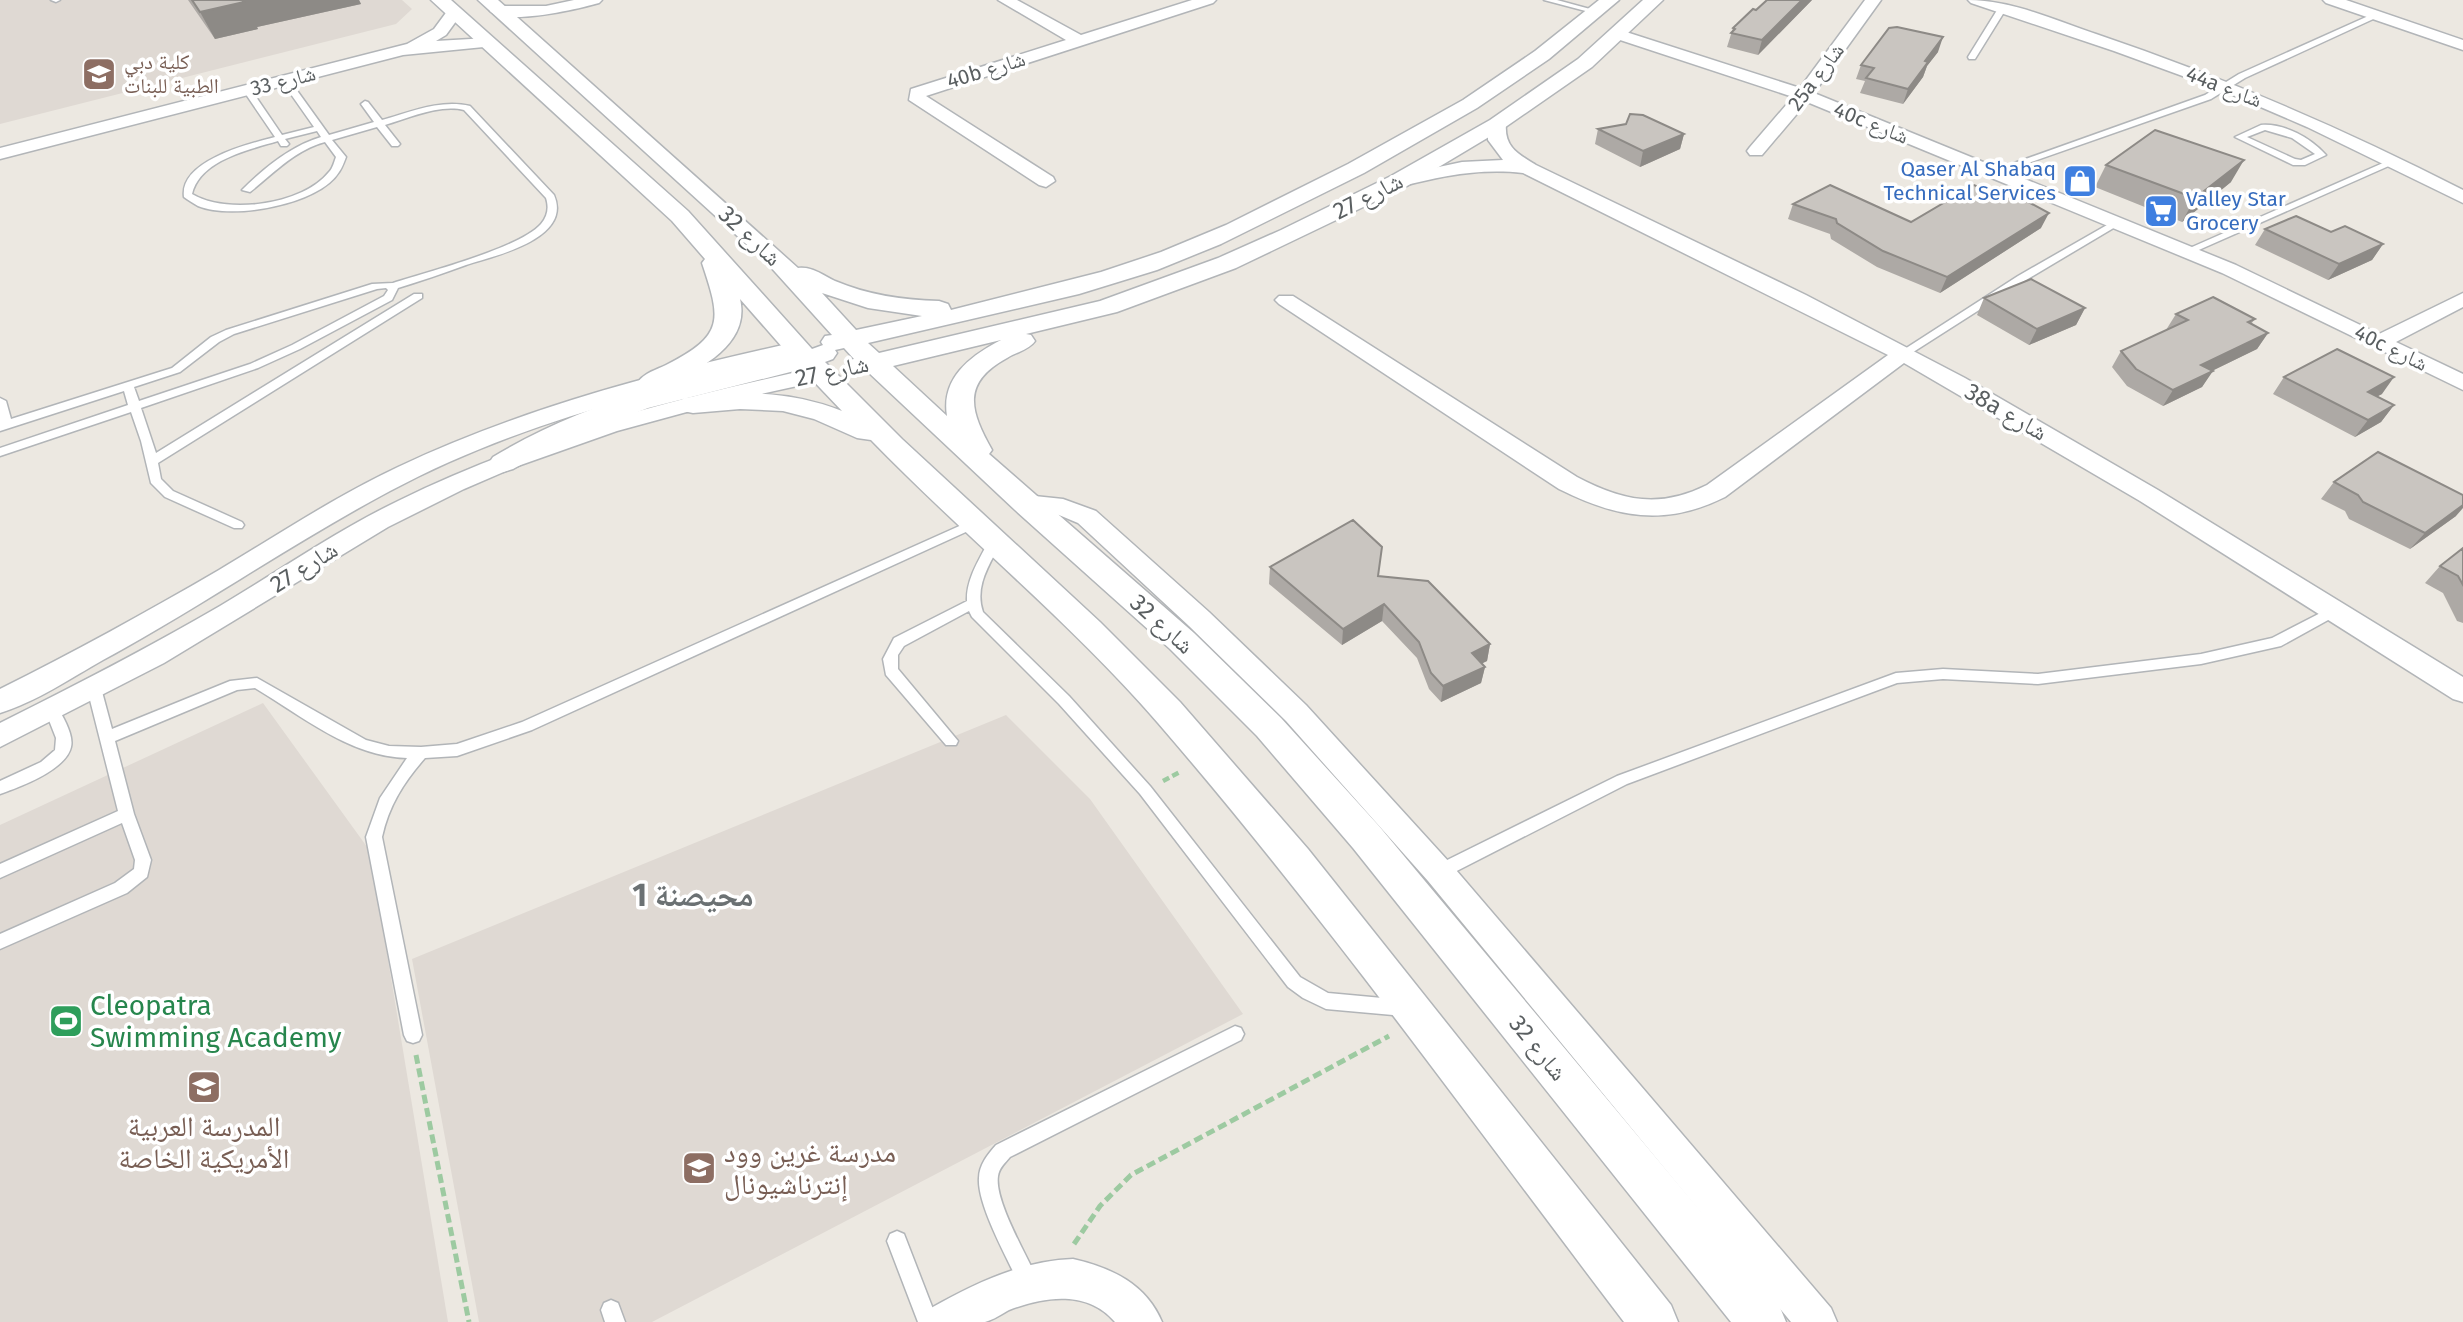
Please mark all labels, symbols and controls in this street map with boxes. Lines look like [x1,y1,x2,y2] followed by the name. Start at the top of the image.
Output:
[1782,38,1850,116] street label: 25a شارع
[944,46,1028,94] street label: 40b شارع
[124,49,219,99] place label: كلية دبي الطبية للبنات
[80,55,118,93] school or university icon: كلية دبي الطبية للبنات
[248,60,318,102] street label: شارع 33
[2182,61,2266,113] street label: 44a شارع
[1830,96,1912,150] street label: 40c شارع
[1883,156,2056,206] place label: Qaser Al Shabaq Technical Services
[2061,162,2099,200] shop icon: Qaser Al Shabaq Technical Services
[1329,167,1408,226] street label: شارع 27
[2186,186,2286,236] place label: Valley Star Grocery
[2142,192,2180,230] supermarket icon: Valley Star Grocery
[712,200,787,273] street label: شارع 32
[2350,319,2432,377] street label: 40c شارع
[793,350,871,393] street label: شارع 27
[1959,377,2052,448] street label: 38a شارع
[265,535,343,599] street label: شارع 27
[1124,588,1199,660] street label: شارع 32
[632,876,754,914] district label: محيصنة 1
[90,989,342,1054] place label: Cleopatra Swimming Academy
[47,1002,85,1040] sports icon: Cleopatra Swimming Academy
[1503,1010,1573,1087] street label: شارع 32
[185,1068,223,1106] school or university icon: المدرسة العربية الأمريكية الخاصة
[119,1110,289,1175] place label: المدرسة العربية الأمريكية الخاصة
[724,1136,896,1202] place label: مدرسة غرين وود إنترناشيونال
[680,1149,718,1187] school or university icon: مدرسة غرين وود إنترناشيونال

